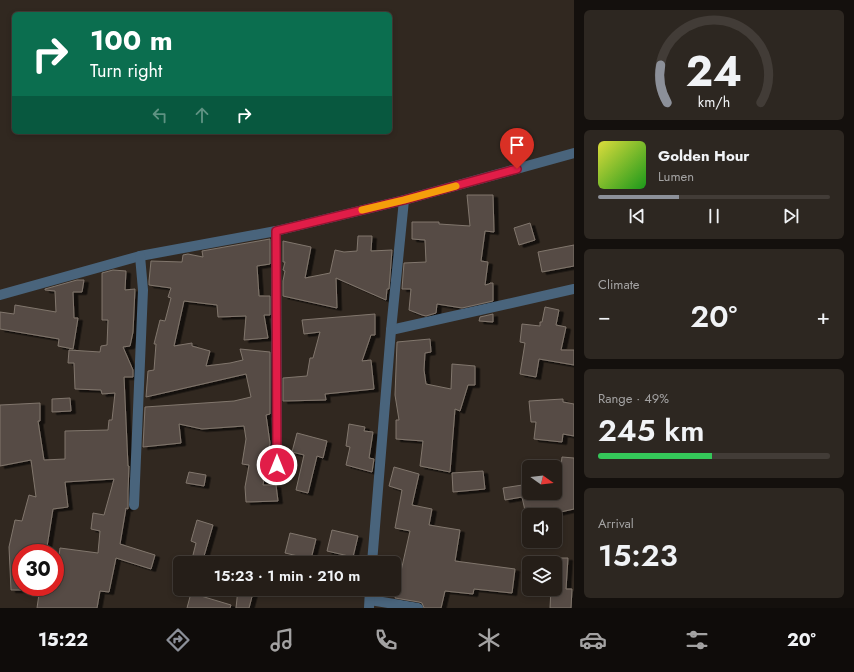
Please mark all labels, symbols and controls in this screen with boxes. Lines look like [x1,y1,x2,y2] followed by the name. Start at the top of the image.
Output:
[90,20,173,61] text: 100 m
[24,28,76,80] icon: right
[686,41,742,102] text: 24
[90,58,162,84] text: Turn right
[698,91,730,111] text: km/h
[149,104,171,126] icon: left
[191,104,213,126] icon: ahead
[233,104,255,126] icon: right
[500,128,534,169] pin
[506,134,528,156] icon: arrive
[658,145,750,167] text: Golden Hour
[658,167,694,186] text: Lumen
[626,205,648,227] icon: previous
[703,205,725,227] icon: pause
[780,205,802,227] icon: next
[598,275,639,294] text: Climate
[690,295,737,338] text: 20°
[598,300,611,332] text: −
[816,300,830,332] text: +
[598,389,669,408] text: Range · 49%
[598,409,705,452] text: 245 km
[256,444,298,486] position arrow
[522,460,562,500] north arrow
[522,460,562,596] map controls
[522,508,562,548] button: sound
[598,514,634,533] text: Arrival
[598,534,678,577] text: 15:23
[12,544,64,596] speed limit sign: 30
[522,556,562,596] button: layers
[214,565,360,587] text: 15:23 · 1 min · 210 m
[164,626,192,654] icon: directions
[268,626,296,654] icon: music
[372,626,400,654] icon: phone
[475,626,503,654] icon: climate
[579,626,607,654] icon: car
[683,626,711,654] icon: filters
[38,627,88,653] text: 15:22
[787,627,816,653] text: 20°

